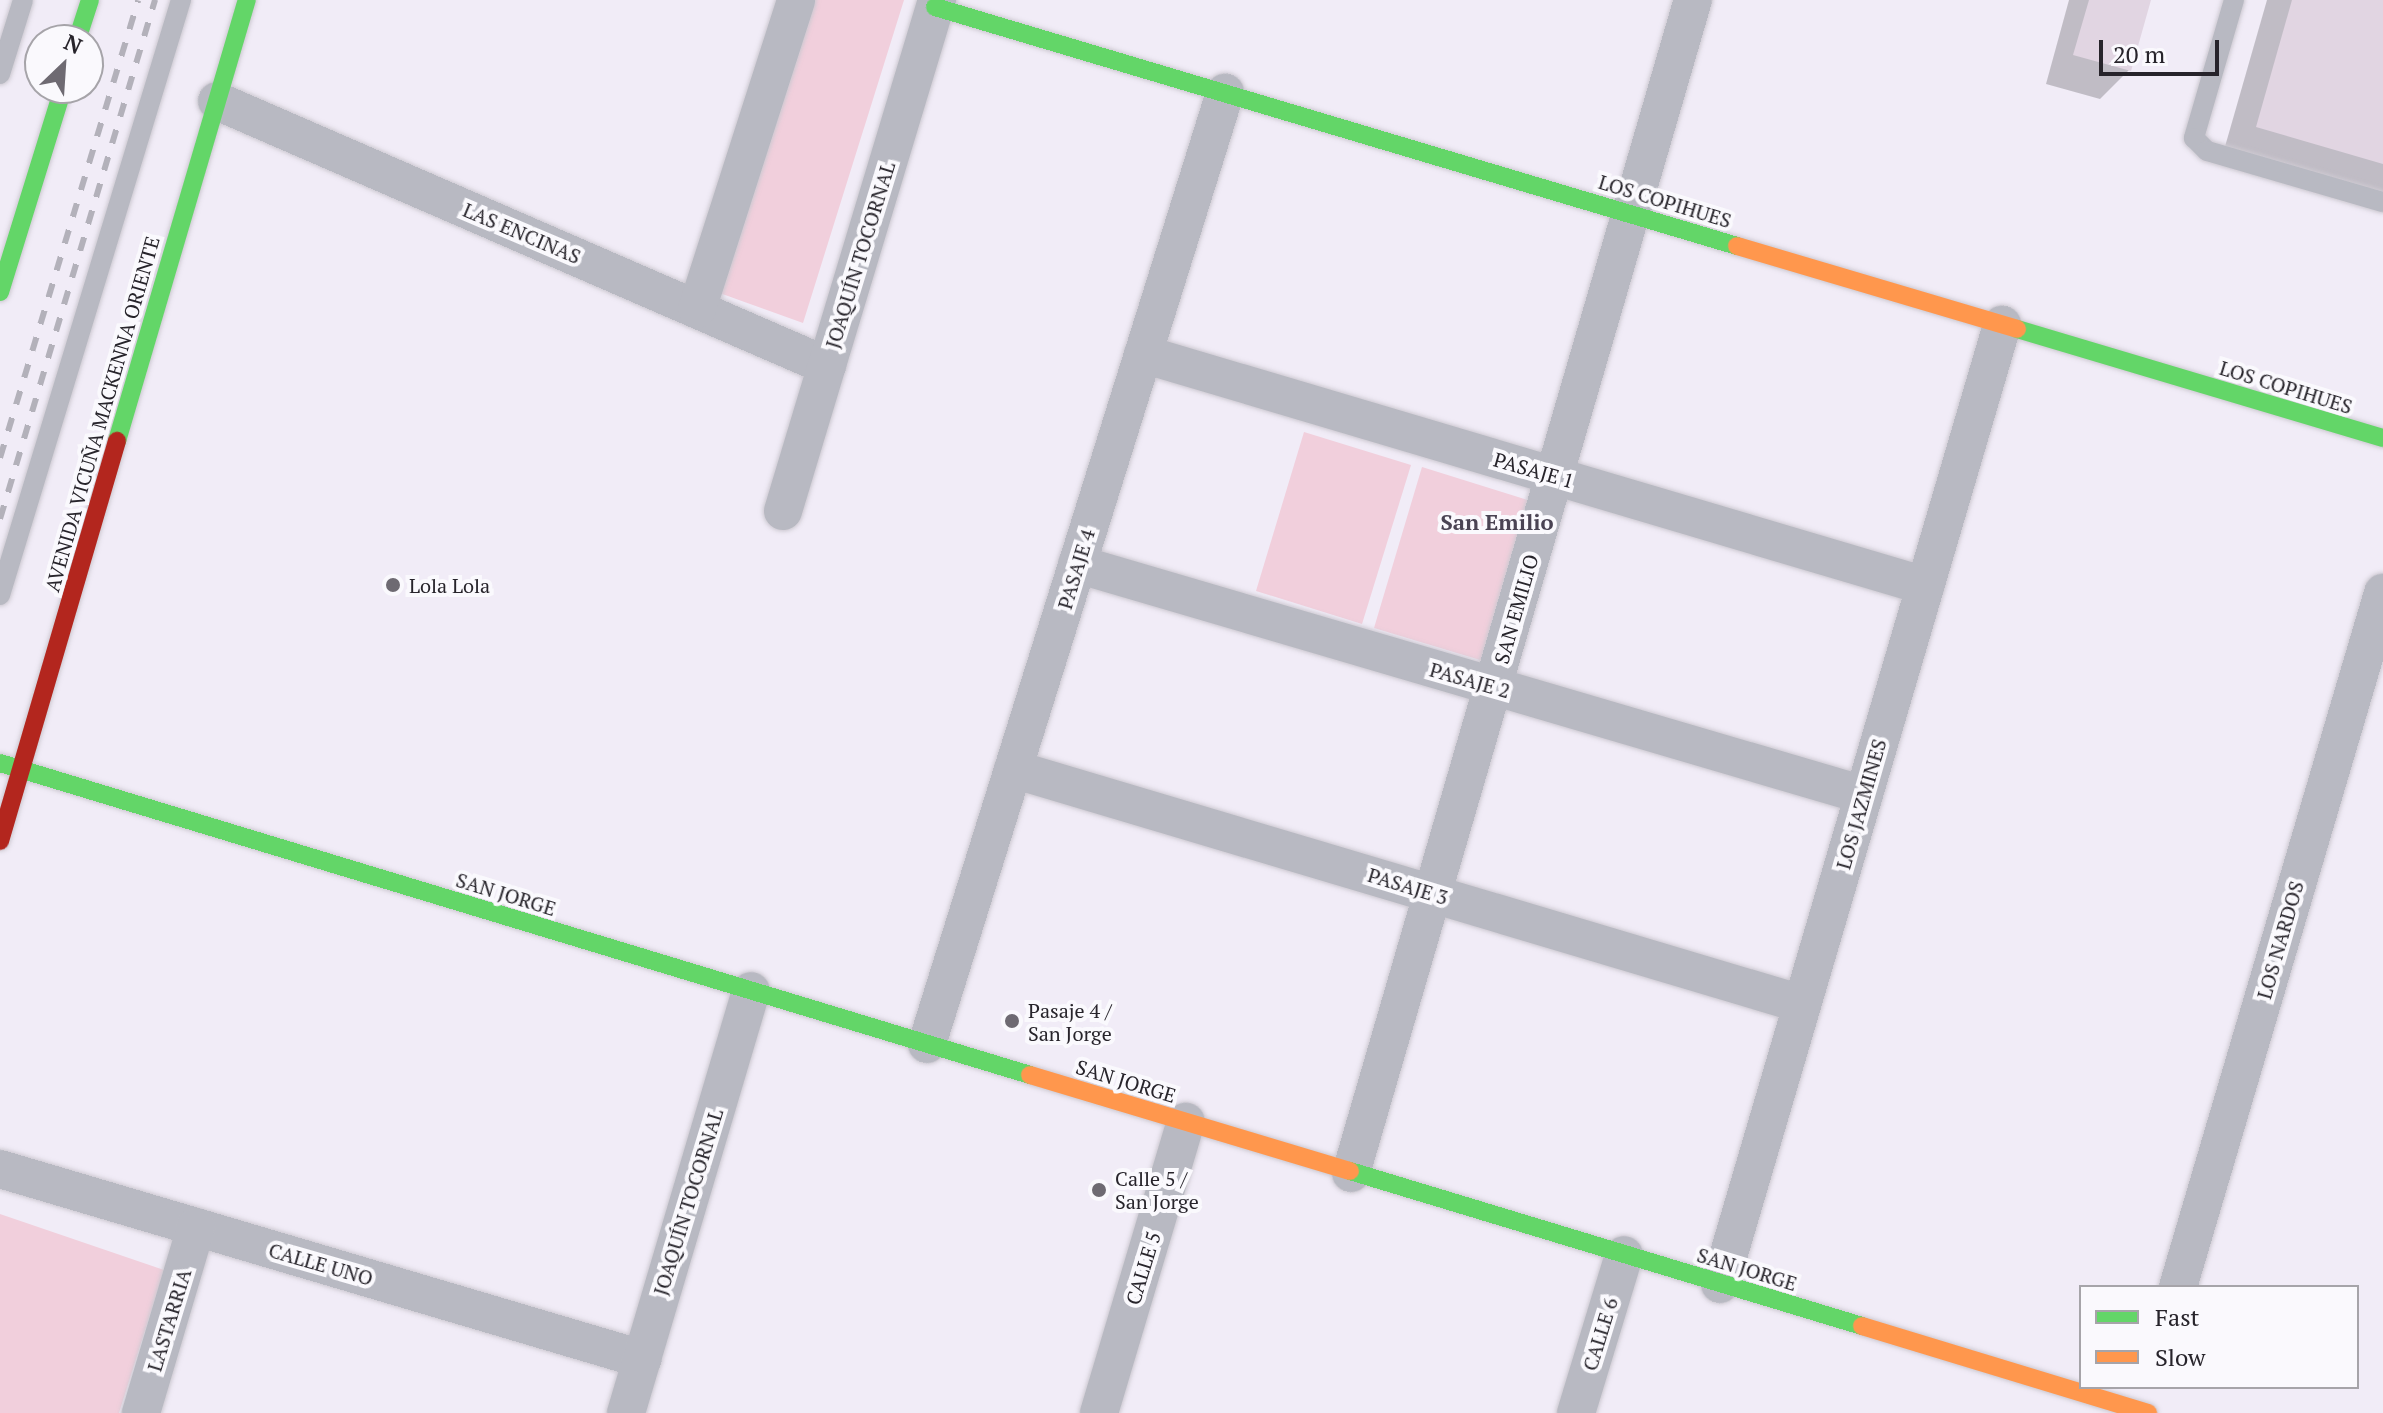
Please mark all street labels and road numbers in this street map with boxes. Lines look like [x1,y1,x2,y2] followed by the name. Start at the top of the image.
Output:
[820,159,900,351] street label: JOAQUÍN TOCORNAL
[1596,169,1734,233] street label: LOS COPIHUES
[460,197,584,269] street label: LAS ENCINAS
[39,233,165,595] street label: AVENIDA VICUÑA MACKENNA ORIENTE
[2217,355,2355,419] street label: LOS COPIHUES
[1491,447,1577,493] street label: PASAJE 1
[1052,526,1100,612] street label: PASAJE 4
[1489,552,1543,666] street label: SAN EMILIO
[1427,657,1513,703] street label: PASAJE 2
[1831,736,1891,872] street label: LOS JAZMINES
[1365,862,1451,910] street label: PASAJE 3
[453,867,559,921] street label: SAN JORGE
[2252,878,2308,1002] street label: LOS NARDOS
[1073,1054,1179,1108] street label: SAN JORGE
[648,1106,728,1298] street label: JOAQUÍN TOCORNAL
[1121,1229,1165,1307] street label: CALLE 5
[266,1238,376,1290] street label: CALLE UNO
[1694,1242,1800,1296] street label: SAN JORGE
[142,1266,196,1374] street label: LASTARRIA
[1578,1295,1622,1373] street label: CALLE 6

